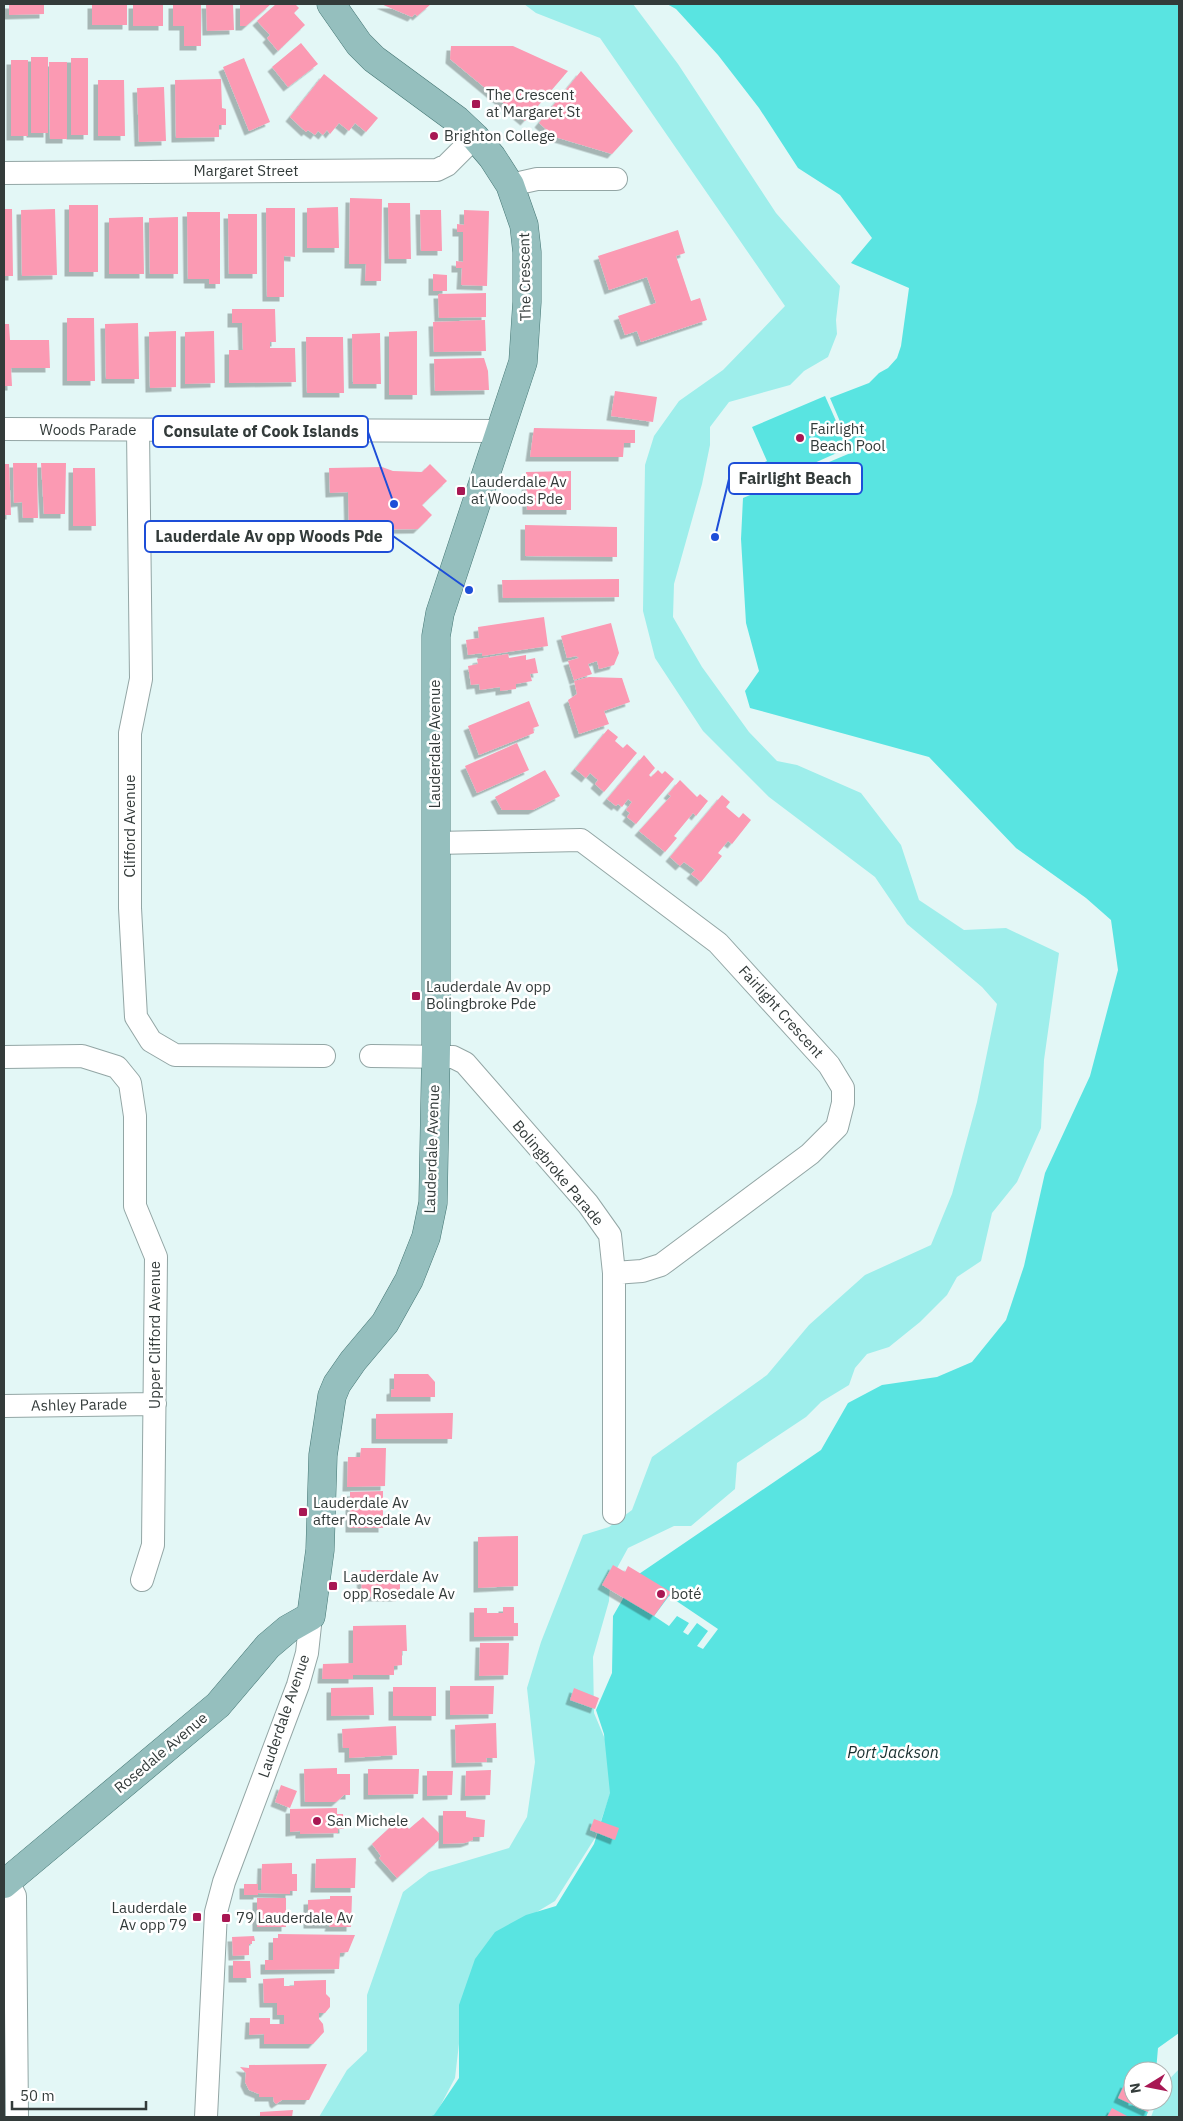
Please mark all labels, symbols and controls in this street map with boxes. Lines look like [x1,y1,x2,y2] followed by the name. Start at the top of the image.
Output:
[486,85,581,121] place label: The Crescent at Margaret St
[470,98,482,110] marker: The Crescent at Margaret St
[444,126,555,145] place label: Brighton College
[428,130,440,142] marker: Brighton College
[194,161,298,180] street label: Margaret Street
[514,233,535,321] street label: The Crescent
[153,416,368,447] callout: Consulate of Cook Islands
[810,419,885,455] place label: Fairlight Beach Pool
[40,420,136,439] street label: Woods Parade
[163,421,359,441] text: Consulate of Cook Islands
[794,432,806,444] marker: Fairlight Beach Pool
[729,463,862,494] callout: Fairlight Beach
[738,468,852,488] text: Fairlight Beach
[471,472,567,508] place label: Lauderdale Av at Woods Pde
[455,485,467,497] marker: Lauderdale Av at Woods Pde
[145,521,393,552] callout: Lauderdale Av opp Woods Pde
[155,526,383,546] text: Lauderdale Av opp Woods Pde
[425,679,444,809] street label: Lauderdale Avenue
[120,775,139,877] street label: Clifford Avenue
[735,962,828,1062] street label: Fairlight Crescent
[426,977,551,1013] place label: Lauderdale Av opp Bolingbroke Pde
[410,990,422,1002] marker: Lauderdale Av opp Bolingbroke Pde
[420,1084,443,1214] street label: Lauderdale Avenue
[509,1116,608,1229] street label: Bolingbroke Parade
[145,1261,164,1409] street label: Upper Clifford Avenue
[31,1394,127,1415] street label: Ashley Parade
[313,1493,432,1529] place label: Lauderdale Av after Rosedale Av
[297,1506,309,1518] marker: Lauderdale Av after Rosedale Av
[343,1567,456,1603] place label: Lauderdale Av opp Rosedale Av
[327,1580,339,1592] marker: Lauderdale Av opp Rosedale Av
[671,1584,702,1603] place label: boté
[655,1588,667,1600] marker: boté
[254,1652,314,1780] street label: Lauderdale Avenue
[110,1708,211,1797] street label: Rosedale Avenue
[847,1742,939,1762] water label: Port Jackson
[327,1811,408,1830] place label: San Michele
[311,1815,323,1827] marker: San Michele
[112,1898,187,1934] place label: Lauderdale Av opp 79
[236,1908,354,1927] place label: 79 Lauderdale Av
[191,1911,203,1923] marker: Lauderdale Av opp 79
[220,1912,232,1924] marker: 79 Lauderdale Av
[1123,2061,1173,2111] north arrow
[12,2078,146,2110] scale bar
[1125,2082,1145,2095] text: N
[20,2086,55,2105] text: 50 m

